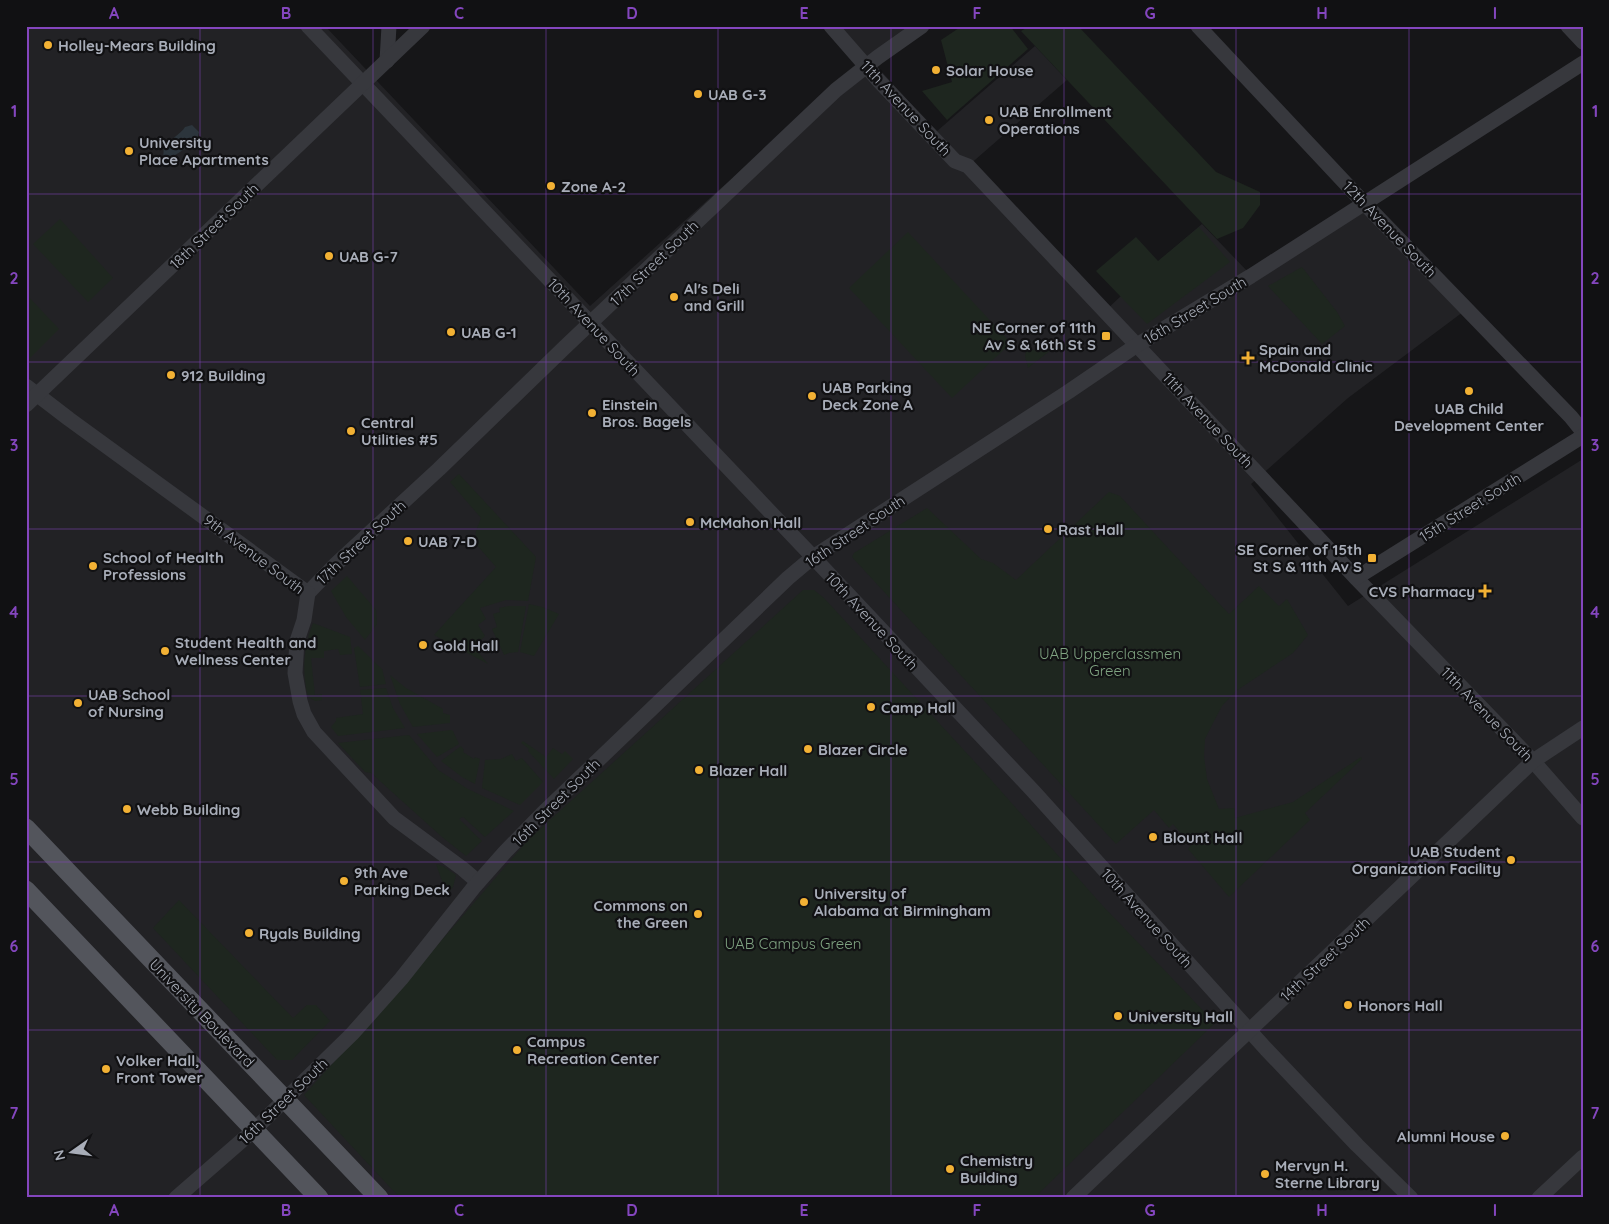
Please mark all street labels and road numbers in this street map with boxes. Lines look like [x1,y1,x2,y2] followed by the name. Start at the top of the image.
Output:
[857,56,955,160] street label: 11th Avenue South
[1339,177,1441,281] street label: 12th Avenue South
[166,179,262,273] street label: 18th Street South
[606,216,702,310] street label: 17th Street South
[1140,272,1250,348] street label: 16th Street South
[544,274,644,380] street label: 10th Avenue South
[1159,368,1257,472] street label: 11th Avenue South
[1416,468,1524,546] street label: 15th Street South
[802,491,908,571] street label: 16th Street South
[312,496,410,588] street label: 17th Street South
[200,510,308,598] street label: 9th Avenue South
[822,568,922,674] street label: 10th Avenue South
[1437,663,1537,765] street label: 11th Avenue South
[508,754,604,850] street label: 16th Street South
[1097,864,1197,972] street label: 10th Avenue South
[1276,913,1374,1005] street label: 14th Street South
[145,955,259,1071] street label: University Boulevard
[235,1054,331,1148] street label: 16th Street South

